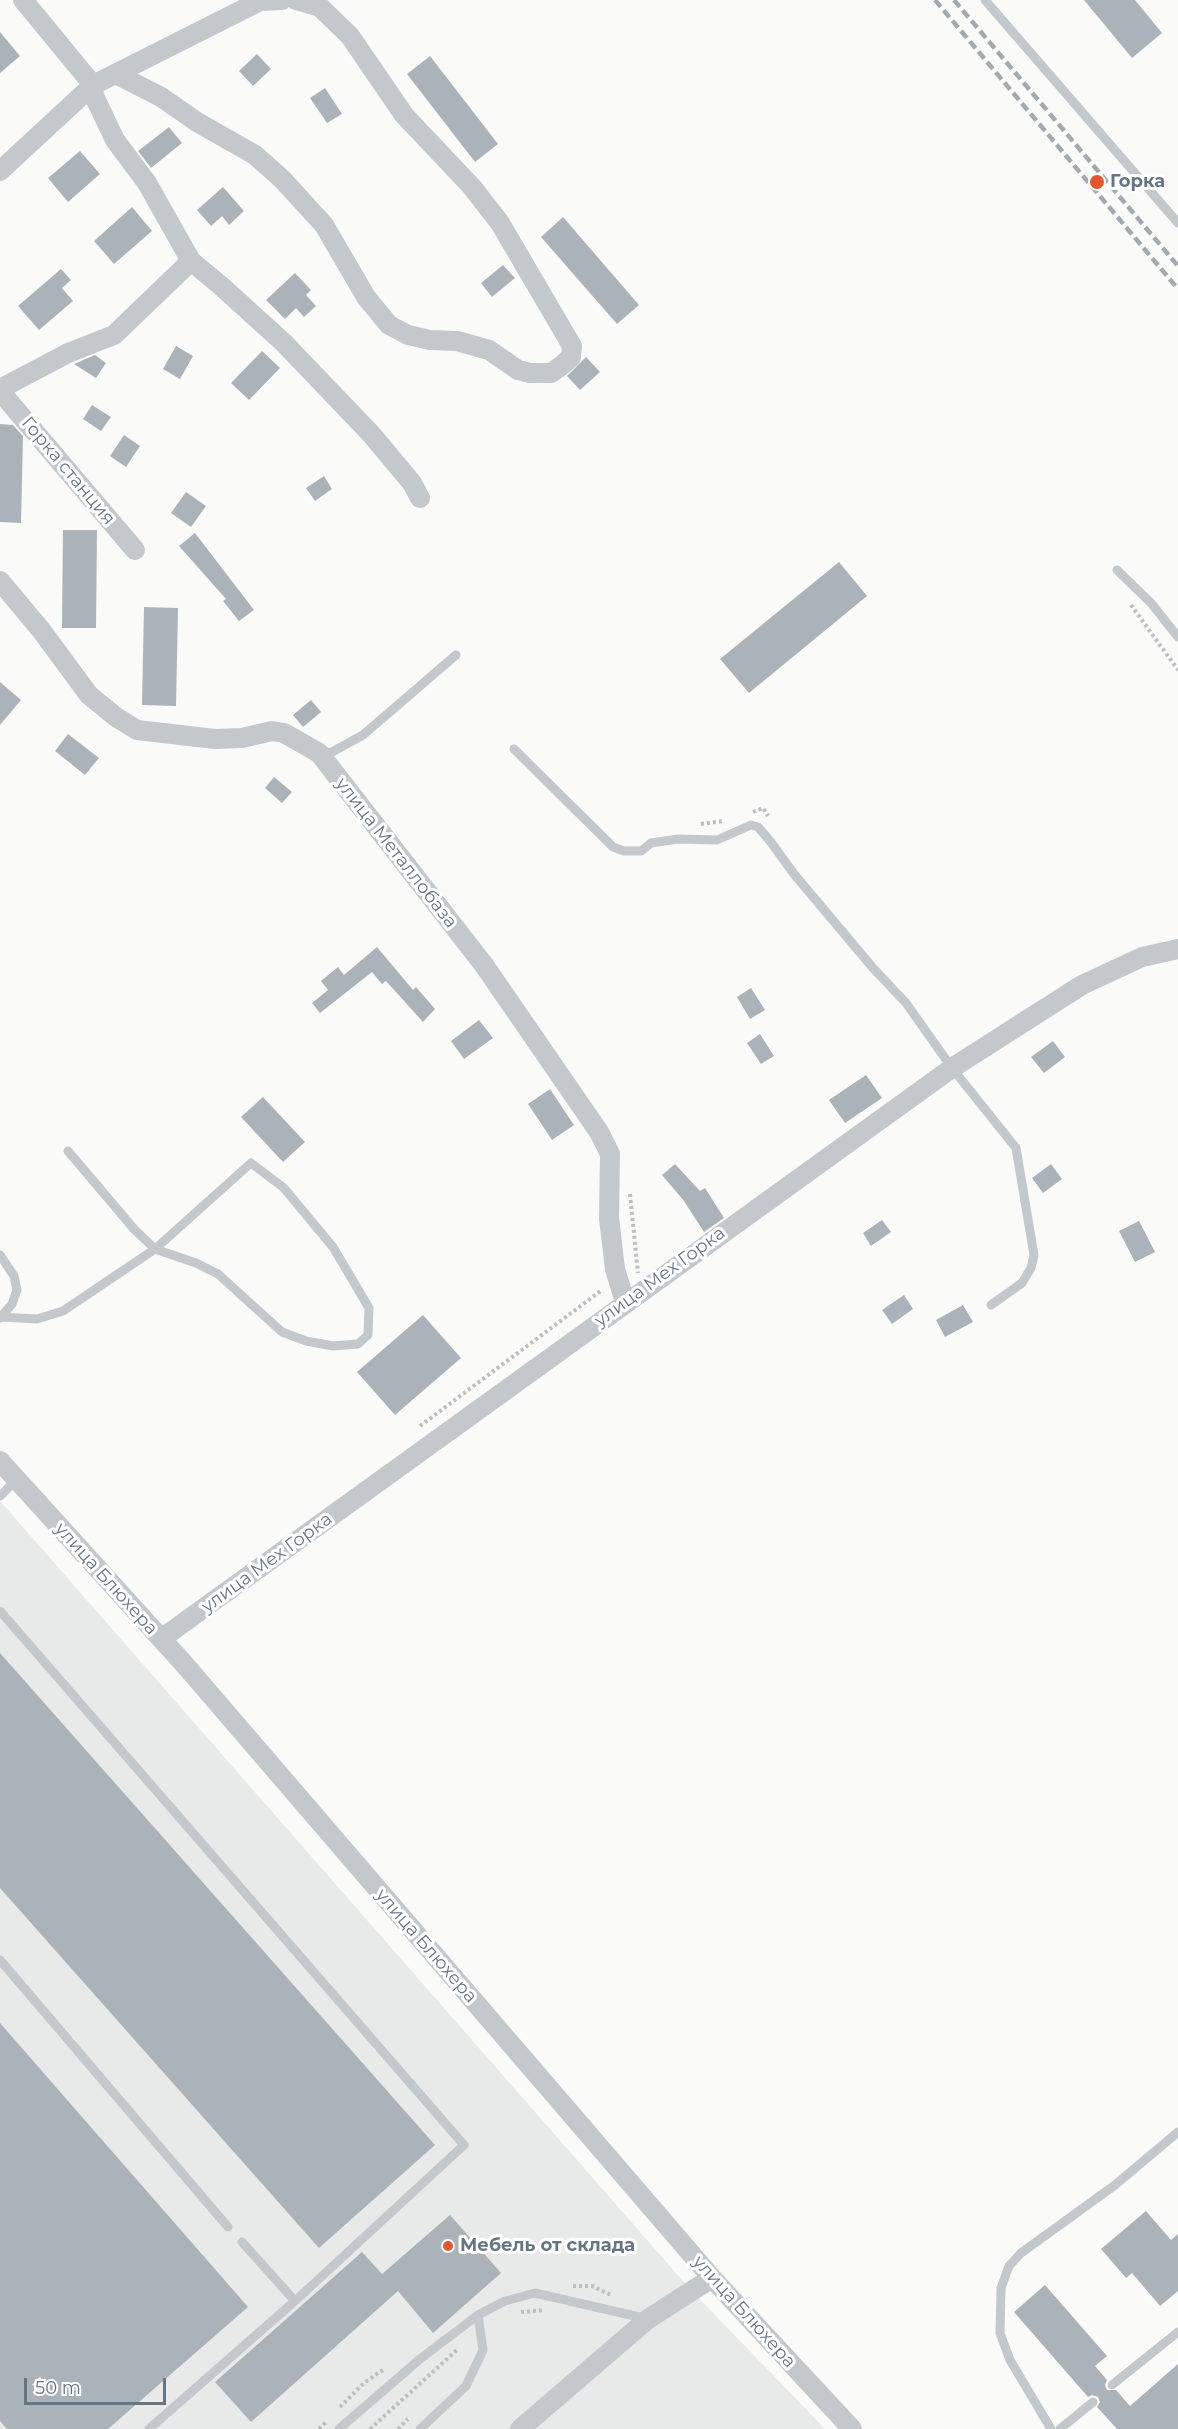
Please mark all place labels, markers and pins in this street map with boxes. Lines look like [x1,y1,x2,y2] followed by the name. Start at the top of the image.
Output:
[1110,171,1165,193] place label: Горка
[1088,173,1106,191] marker: Горка
[460,2235,635,2257] place label: Мебель от склада
[441,2239,455,2253] marker: Мебель от склада

